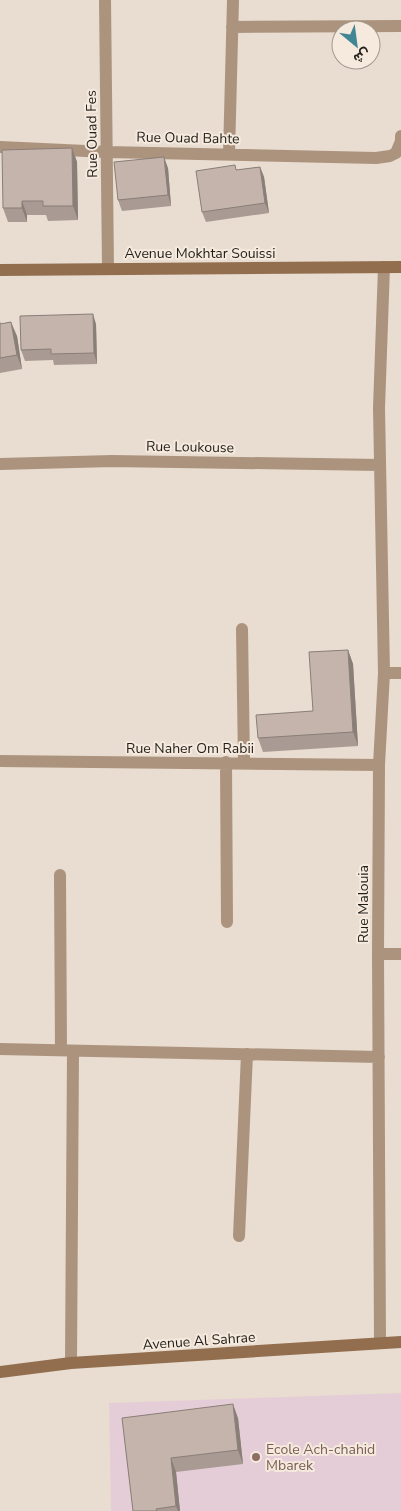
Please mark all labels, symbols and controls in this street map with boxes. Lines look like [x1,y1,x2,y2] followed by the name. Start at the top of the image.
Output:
[331,20,381,70] north arrow
[350,44,374,68] text: ش
[82,90,102,178] street label: Rue Ouad Fes
[136,128,240,148] street label: Rue Ouad Bahte
[124,244,276,263] street label: Avenue Mokhtar Souissi
[146,437,234,457] street label: Rue Loukouse
[126,739,254,758] street label: Rue Naher Om Rabii
[354,865,373,943] street label: Rue Malouia
[142,1328,256,1354] street label: Avenue Al Sahrae
[266,1440,375,1475] place label: Ecole Ach-chahid Mbarek
[250,1451,262,1463] marker: Ecole Ach-chahid Mbarek

